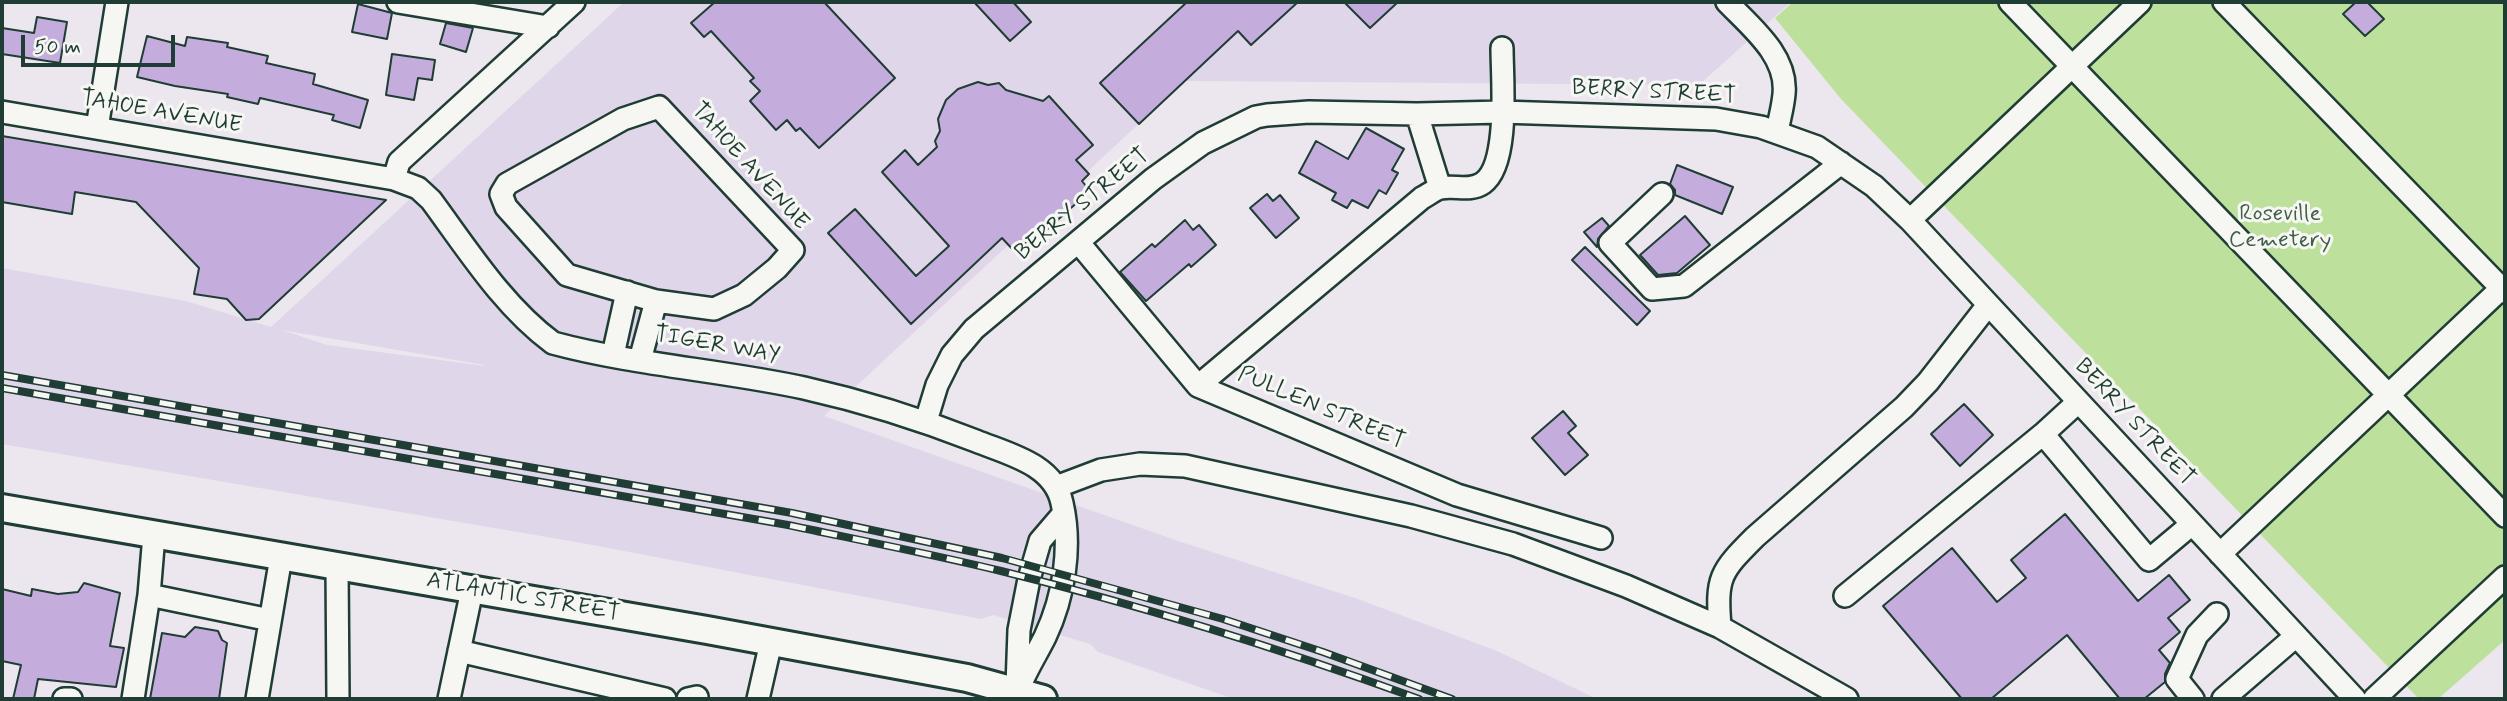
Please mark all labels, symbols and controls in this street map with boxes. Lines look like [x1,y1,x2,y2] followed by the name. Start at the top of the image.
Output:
[24,21,178,65] scale bar
[34,33,81,61] text: 50 m
[1571,75,1737,111] street label: BERRY STREET
[78,85,244,141] street label: TAHOE AVENUE
[684,97,814,237] street label: TAHOE AVENUE
[1010,143,1156,267] street label: BERRY STREET
[2229,201,2331,255] park label: Roseville Cemetery
[652,321,782,371] street label: TIGER WAY
[2068,353,2200,493] street label: BERRY STREET
[1233,361,1409,457] street label: PULLEN STREET
[424,567,622,629] street label: ATLANTIC STREET

